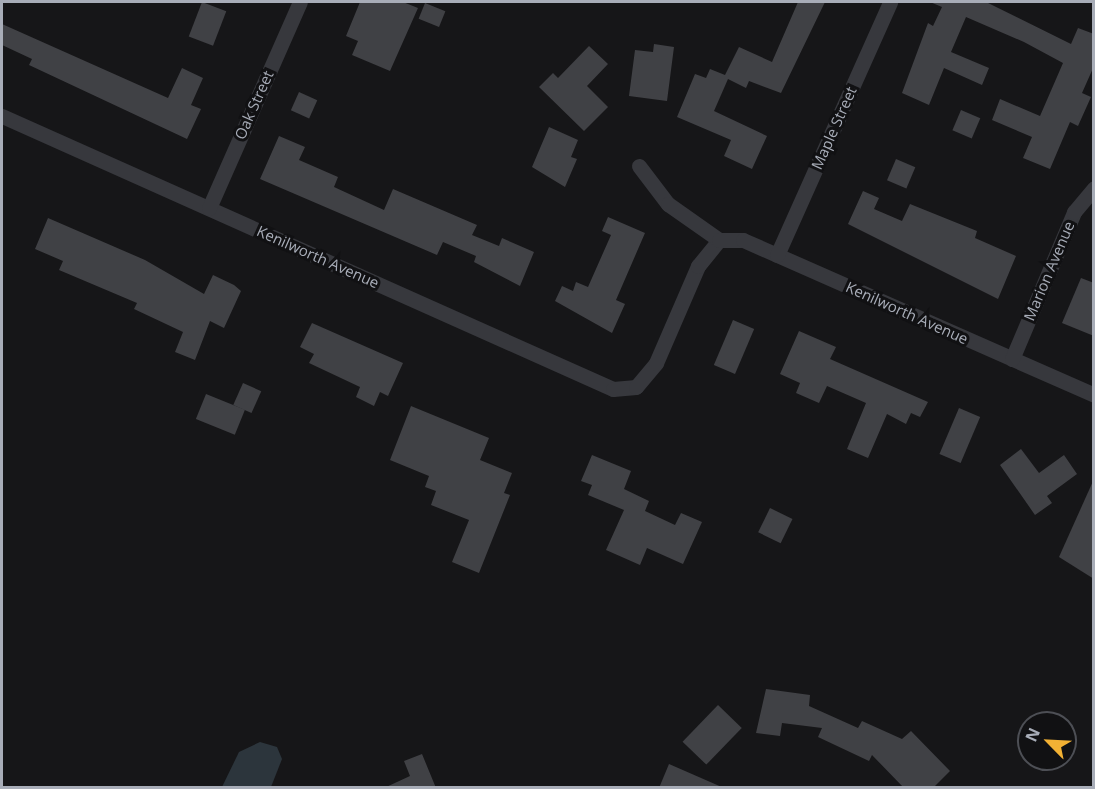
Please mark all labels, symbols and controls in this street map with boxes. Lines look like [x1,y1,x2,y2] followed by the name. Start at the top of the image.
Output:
[231,68,277,142] street label: Oak Street
[808,84,860,172] street label: Maple Street
[1020,219,1078,323] street label: Marion Avenue
[254,222,382,292] street label: Kenilworth Avenue
[843,278,971,348] street label: Kenilworth Avenue
[1017,711,1077,771] north arrow
[1020,724,1045,745] text: N

